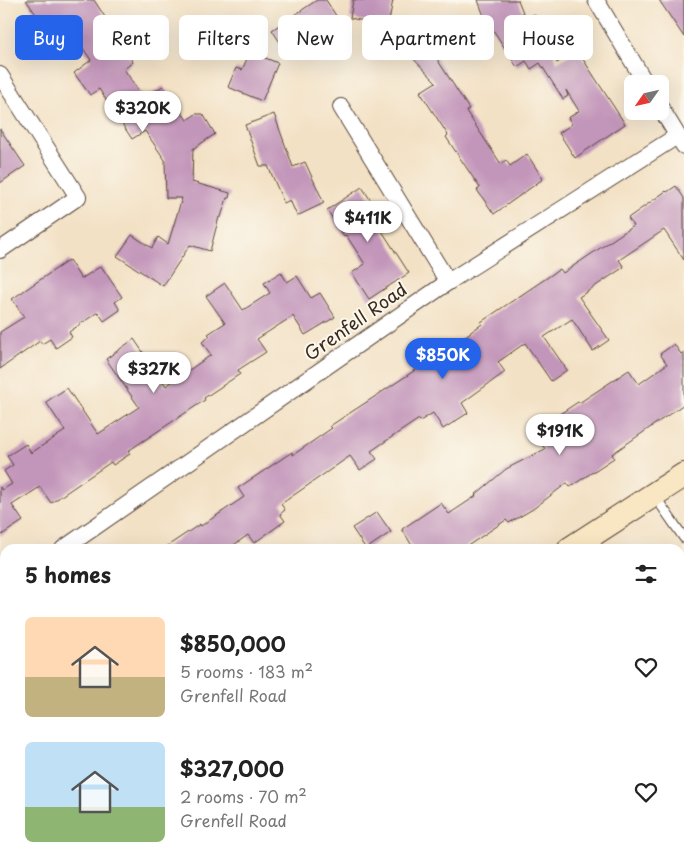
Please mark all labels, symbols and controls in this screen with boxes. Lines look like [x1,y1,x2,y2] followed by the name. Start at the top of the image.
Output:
[15,15,83,60] chip: Buy
[93,15,169,60] chip: Rent
[179,15,268,60] chip: Filters
[278,15,352,60] chip: New
[362,15,494,60] chip: Apartment
[504,15,593,60] chip: House
[624,75,669,120] north arrow
[624,75,669,120] map controls
[108,90,178,133] pin: $320K
[115,95,171,119] text: $320K
[333,200,403,243] pin: $411K
[344,205,392,229] text: $411K
[298,275,412,366] street label: Grenfell Road
[408,338,478,380] pin: $850K
[416,342,470,366] text: $850K
[119,352,189,394] pin: $327K
[128,356,180,380] text: $327K
[525,414,595,456] pin: $191K
[537,418,583,442] text: $191K
[25,558,111,590] text: 5 homes
[632,560,660,588] icon: filters
[180,627,286,659] text: $850,000
[65,637,125,697] icon: home
[632,653,660,681] icon: heart
[180,659,313,683] text: 5 rooms · 183 m²
[180,683,287,707] text: Grenfell Road
[180,752,284,784] text: $327,000
[65,762,125,822] icon: home
[632,778,660,806] icon: heart
[180,784,307,808] text: 2 rooms · 70 m²
[180,808,287,832] text: Grenfell Road

